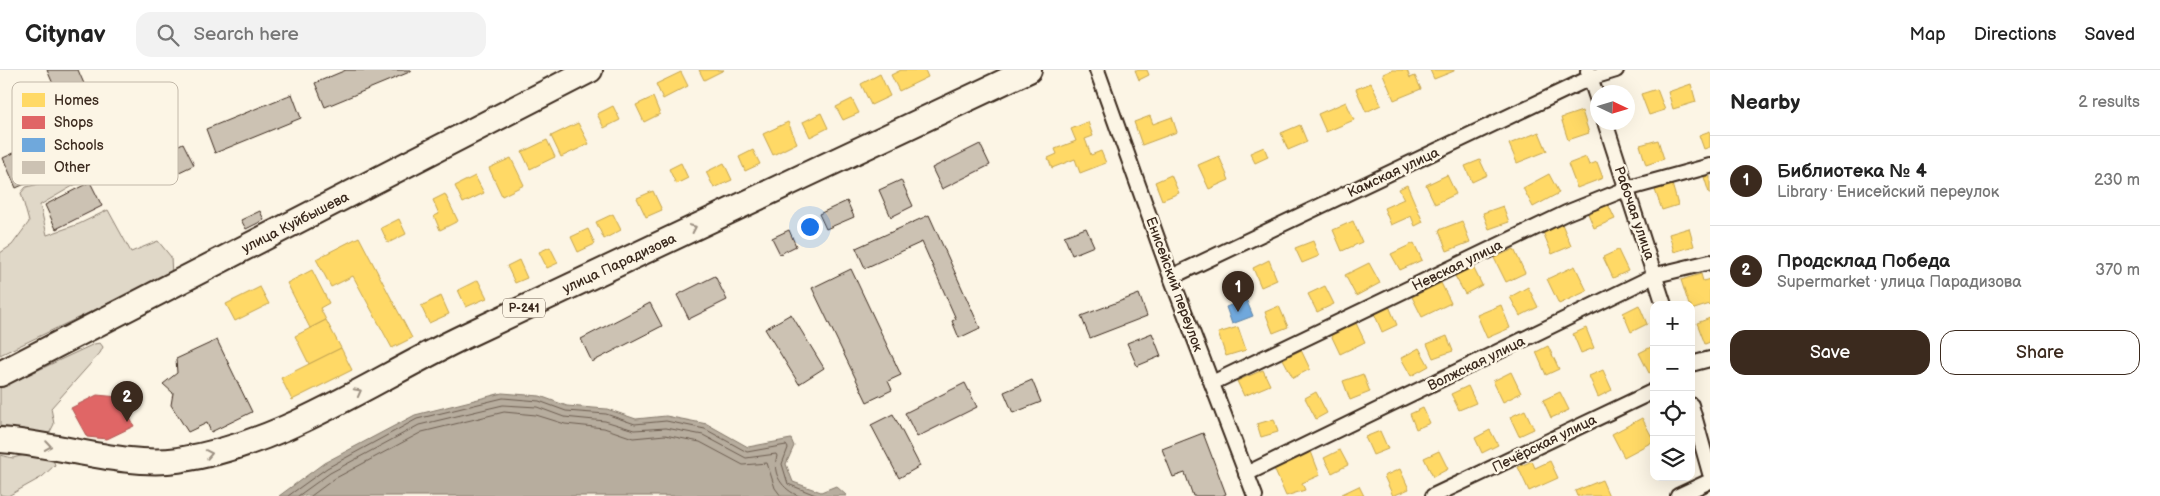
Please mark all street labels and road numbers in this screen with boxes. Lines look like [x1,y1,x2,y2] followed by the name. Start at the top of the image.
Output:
[1345,143,1442,201] street label: Камская улица
[1611,164,1659,263] street label: Рабочая улица
[239,188,352,257] street label: улица Куйбышева
[1142,214,1207,354] street label: Енисейский переулок
[560,229,679,297] street label: улица Парадизова
[1409,236,1506,295] street label: Невская улица
[503,298,545,318] road number: Р-241
[1425,332,1528,394] street label: Волжская улица
[1489,411,1600,476] street label: Печёрская улица

